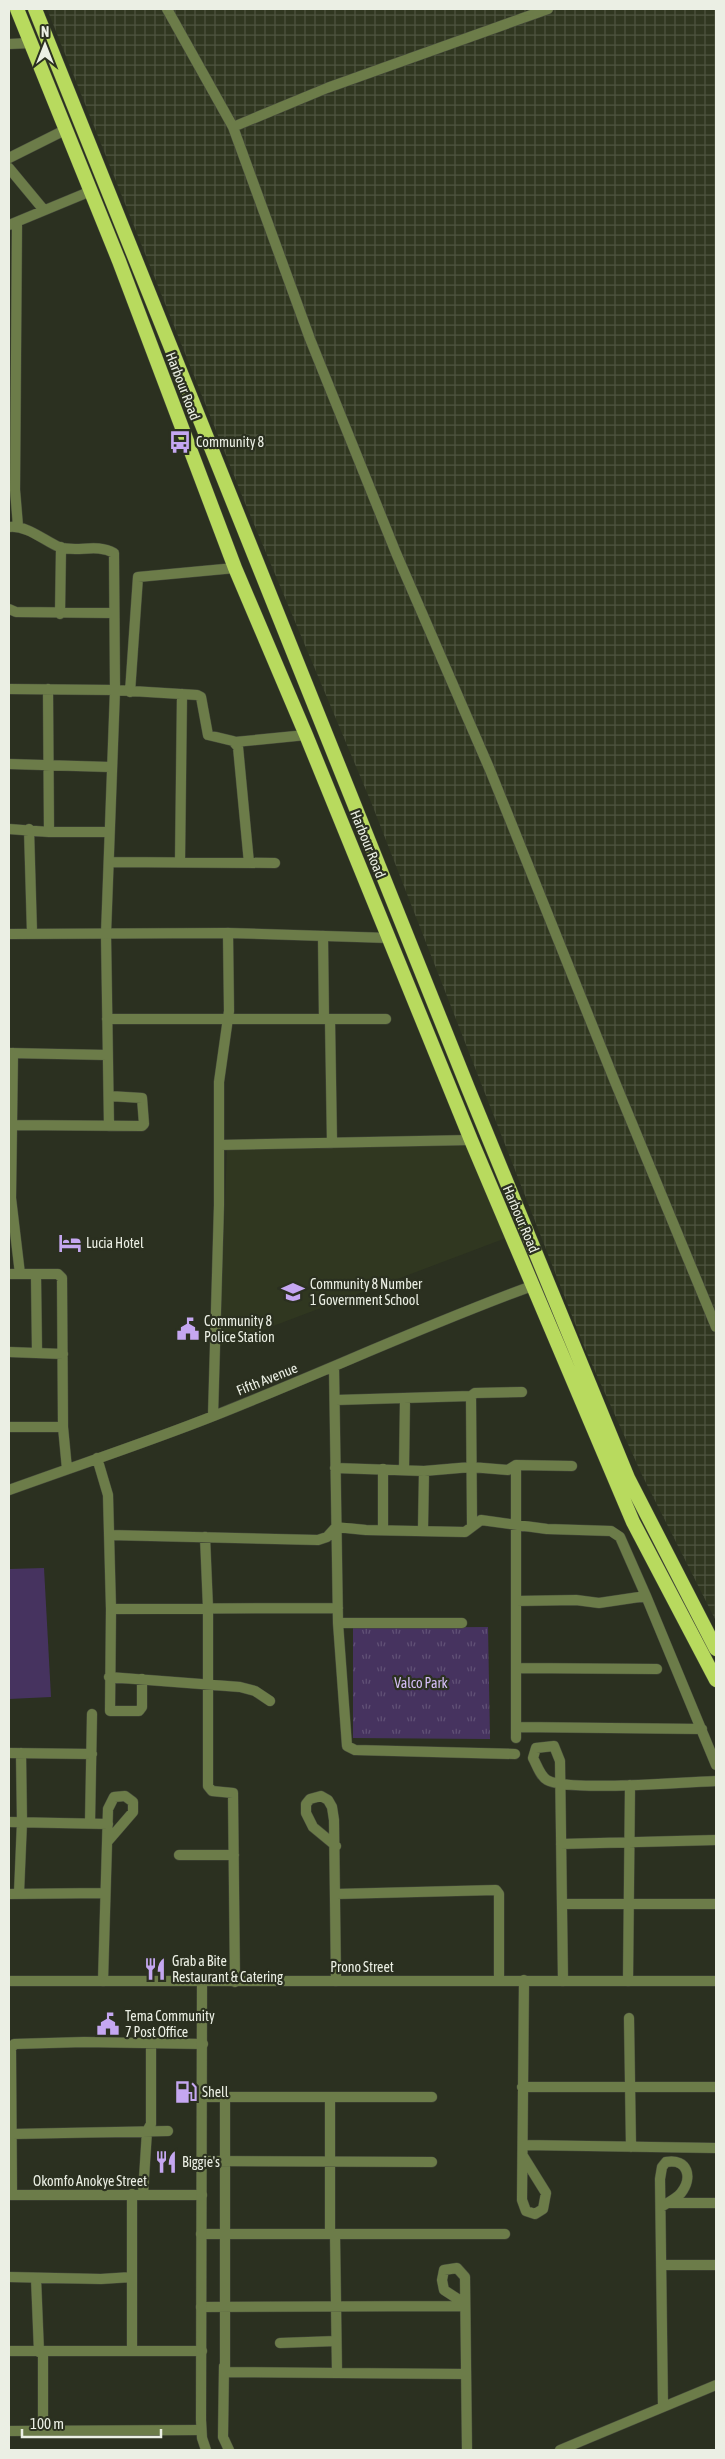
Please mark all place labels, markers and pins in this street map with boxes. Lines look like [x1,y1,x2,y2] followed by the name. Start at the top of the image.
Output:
[167,429,193,455] bus stop icon: Community 8
[196,434,265,450] place label: Community 8
[57,1230,83,1256] hotel icon: Lucia Hotel
[86,1235,144,1251] place label: Lucia Hotel
[310,1276,423,1308] place label: Community 8 Number 1 Government School
[280,1279,306,1305] school or university icon: Community 8 Number 1 Government School
[204,1313,275,1345] place label: Community 8 Police Station
[175,1316,201,1342] public building icon: Community 8 Police Station
[172,1953,283,1985] place label: Grab a Bite Restaurant & Catering
[142,1956,168,1982] restaurant icon: Grab a Bite Restaurant & Catering
[125,2008,215,2040] place label: Tema Community 7 Post Office
[95,2011,121,2037] public building icon: Tema Community 7 Post Office
[173,2079,199,2105] fuel station icon: Shell
[202,2084,229,2100] place label: Shell
[153,2149,179,2175] restaurant icon: Biggie's
[182,2154,220,2170] place label: Biggie's

